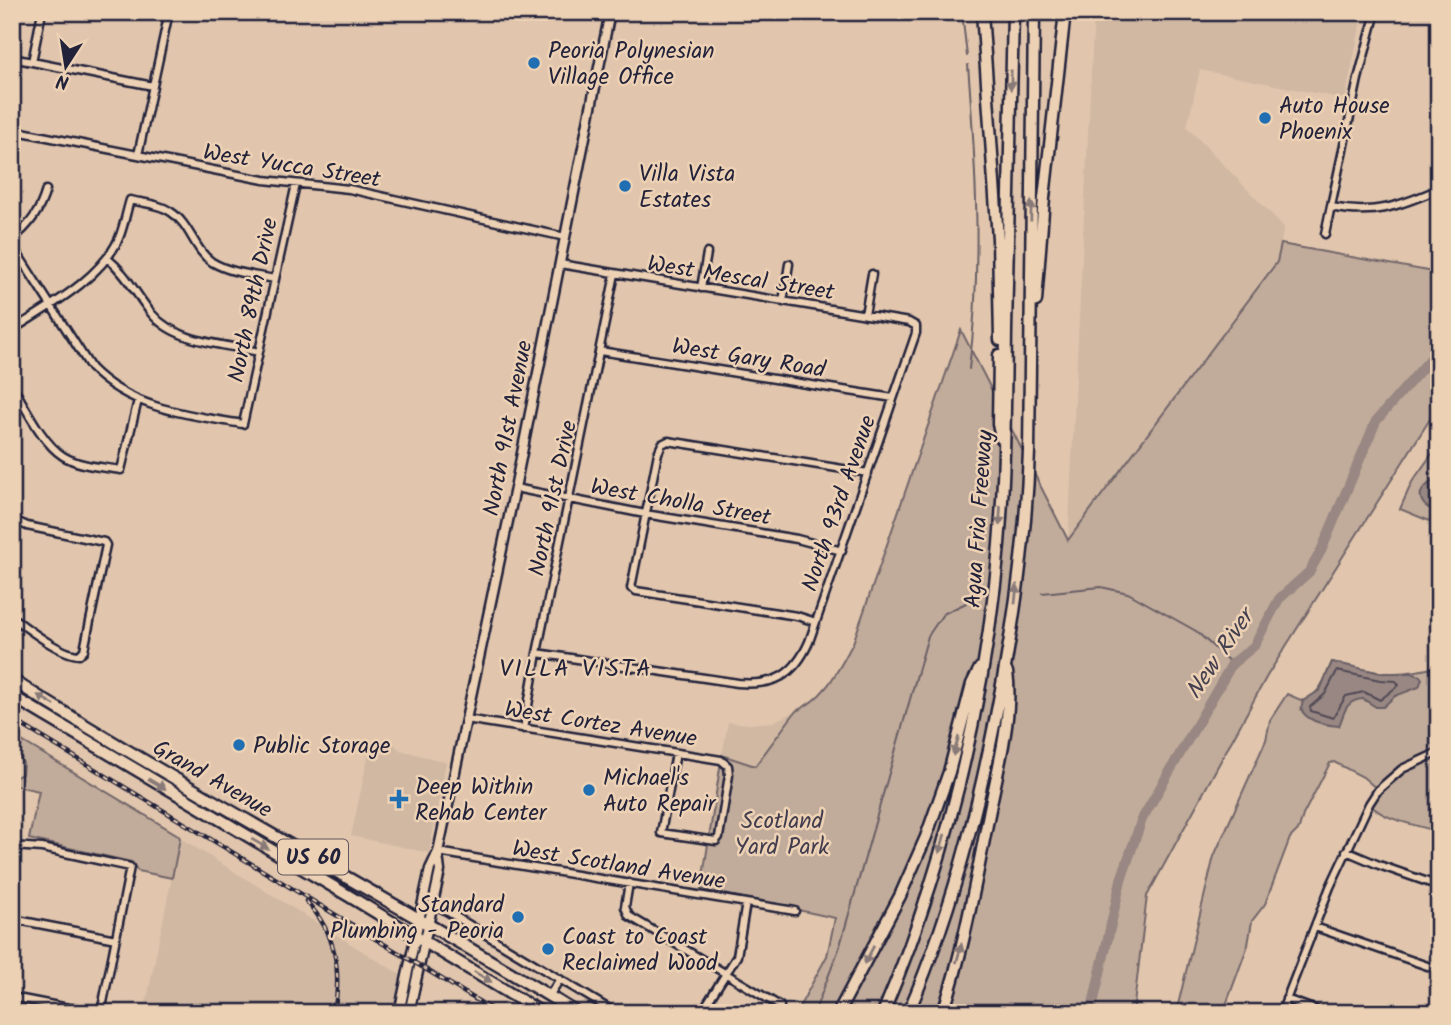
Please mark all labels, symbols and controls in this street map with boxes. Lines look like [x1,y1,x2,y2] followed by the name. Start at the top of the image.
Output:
[32,32,102,102] north arrow
[548,34,715,96] place label: Peoria Polynesian Village Office
[526,55,542,71] marker: Peoria Polynesian Village Office
[54,65,72,97] text: N
[1006,70,1017,92] one-way arrow
[1279,89,1390,151] place label: Auto House Phoenix
[1257,110,1273,126] marker: Auto House Phoenix
[200,135,384,199] street label: West Yucca Street
[639,157,735,219] place label: Villa Vista Estates
[617,178,633,194] marker: Villa Vista Estates
[1025,200,1037,222] one-way arrow
[219,215,289,386] street label: North 89th Drive
[645,246,838,312] street label: West Mescal Street
[669,329,828,389] street label: West Gary Road
[474,338,544,519] street label: North 91st Avenue
[793,411,887,597] street label: North 93rd Avenue
[520,417,588,580] street label: North 91st Drive
[956,429,1004,609] street label: Agua Fria Freeway
[588,469,775,537] street label: West Cholla Street
[994,505,1005,527] one-way arrow
[1011,583,1022,605] one-way arrow
[1176,598,1268,708] water label: New River
[499,650,653,689] district label: VILLA VISTA
[502,692,699,758] street label: West Cortez Avenue
[36,694,55,707] one-way arrow
[253,729,390,765] place label: Public Storage
[145,731,279,829] street label: Grand Avenue
[951,736,961,757] one-way arrow
[231,737,247,753] marker: Public Storage
[603,761,717,823] place label: Michael's Auto Repair
[415,770,548,832] place label: Deep Within Rehab Center
[147,777,167,789] one-way arrow
[581,782,597,798] marker: Michael's Auto Repair
[389,789,409,809] marker: Deep Within Rehab Center
[735,804,829,866] park label: Scotland Yard Park
[510,831,728,901] street label: West Scotland Avenue
[937,834,947,855] one-way arrow
[250,838,269,850] one-way arrow
[278,840,348,874] road number: US 60
[330,888,505,950] place label: Standard Plumbing - Peoria
[510,909,526,925] marker: Standard Plumbing - Peoria
[562,920,718,982] place label: Coast to Coast Reclaimed Wood
[540,941,556,957] marker: Coast to Coast Reclaimed Wood
[954,942,965,964] one-way arrow
[863,946,875,965] one-way arrow
[474,971,493,983] one-way arrow

